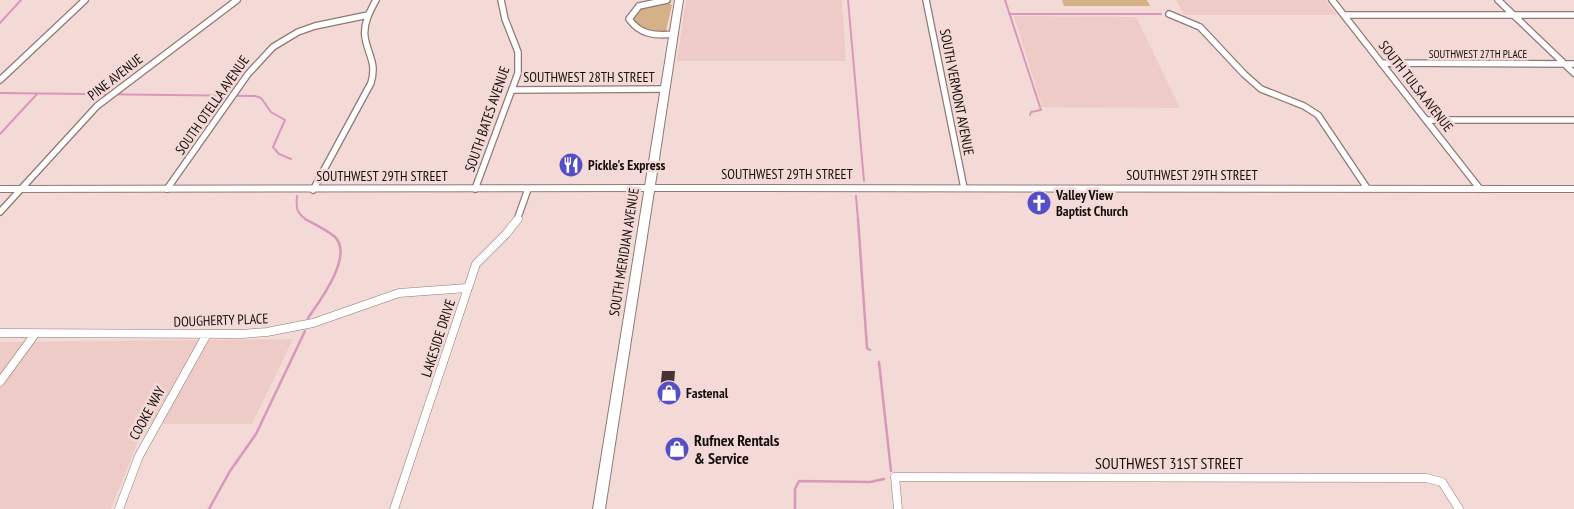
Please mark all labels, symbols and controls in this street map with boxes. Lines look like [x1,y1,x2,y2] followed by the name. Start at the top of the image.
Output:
[936,27,978,157] street label: SOUTH VERMONT AVENUE
[1375,37,1457,135] street label: SOUTH TULSA AVENUE
[1429,47,1527,61] street label: SOUTHWEST 27TH PLACE
[84,50,146,104] street label: PINE AVENUE
[171,52,253,158] street label: SOUTH OTELLA AVENUE
[461,64,513,174] street label: SOUTH BATES AVENUE
[523,68,655,86] street label: SOUTHWEST 28TH STREET
[558,152,584,178] restaurant icon: Pickle's Express
[588,156,666,174] place label: Pickle's Express
[721,165,853,183] street label: SOUTHWEST 29TH STREET
[1126,166,1258,184] street label: SOUTHWEST 29TH STREET
[316,167,448,185] street label: SOUTHWEST 29TH STREET
[1055,186,1128,220] place label: Valley View Baptist Church
[605,187,643,317] street label: SOUTH MERIDIAN AVENUE
[1026,190,1052,216] church icon: Valley View Baptist Church
[417,297,459,379] street label: LAKESIDE DRIVE
[173,309,269,331] street label: DOUGHERTY PLACE
[656,380,682,406] shop icon: Fastenal
[125,383,169,443] street label: COOKE WAY
[686,384,729,402] place label: Fastenal
[694,430,780,468] place label: Rufnex Rentals & Service
[664,436,690,462] shop icon: Rufnex Rentals & Service
[1095,453,1243,473] street label: SOUTHWEST 31ST STREET

